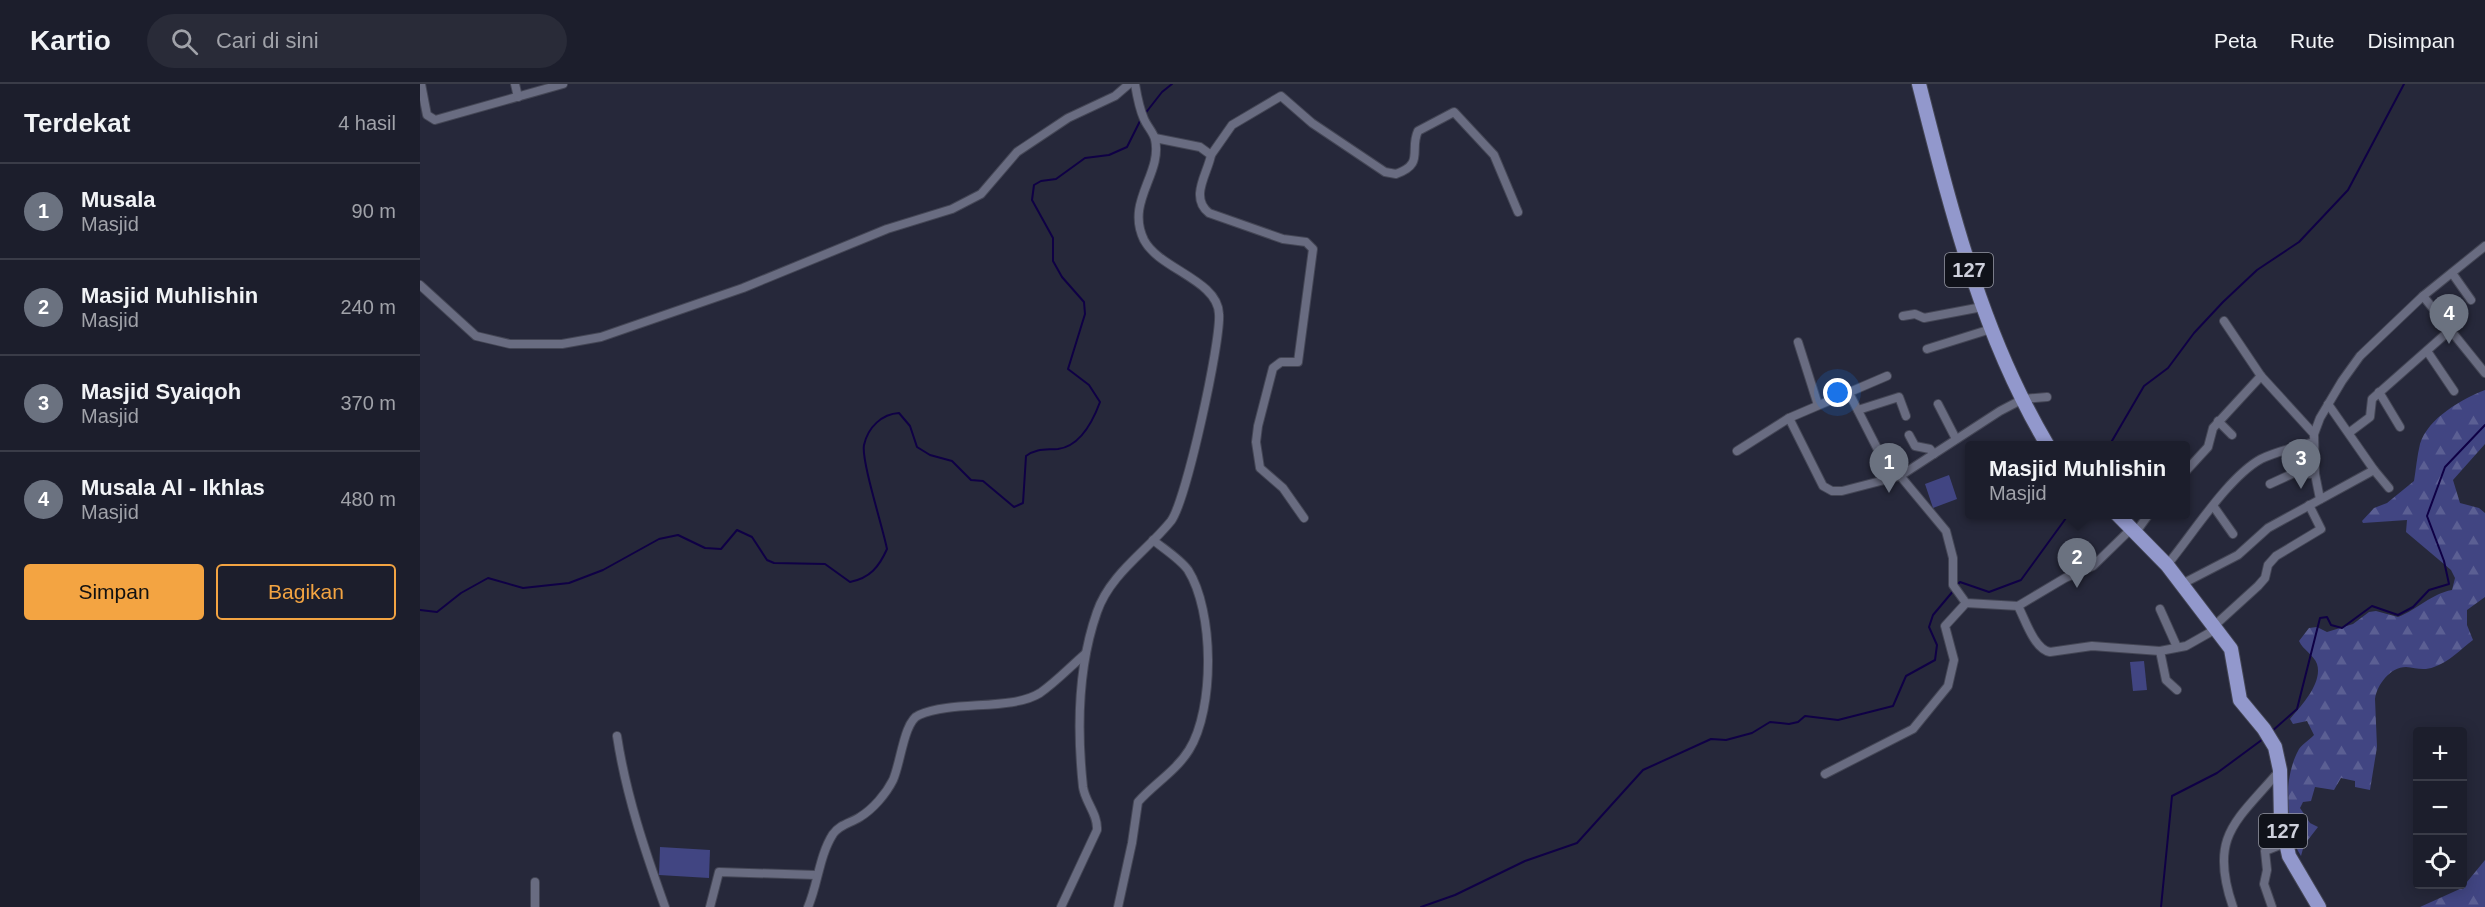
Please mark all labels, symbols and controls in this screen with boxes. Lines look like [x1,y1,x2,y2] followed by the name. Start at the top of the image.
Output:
[147,14,567,68] search box
[30,25,111,56] text: Kartio
[168,25,201,58] icon: search
[216,28,319,53] text: Cari di sini
[2214,29,2257,52] text: Peta
[2290,29,2334,52] text: Rute
[2367,29,2455,52] text: Disimpan
[24,108,130,138] text: Terdekat
[338,112,396,134] text: 4 hasil
[81,187,156,212] text: Musala
[38,200,49,222] text: 1
[352,200,396,222] text: 90 m
[81,213,139,235] text: Masjid
[1945,253,1993,287] road number: 127
[81,283,258,308] text: Masjid Muhlishin
[2430,294,2468,344] pin: 4
[38,296,49,318] text: 2
[340,296,396,318] text: 240 m
[81,309,139,331] text: Masjid
[1823,378,1852,407] your location
[81,379,241,404] text: Masjid Syaiqoh
[38,392,49,414] text: 3
[340,392,396,414] text: 370 m
[81,405,139,427] text: Masjid
[2282,440,2320,489] pin: 3
[1965,441,2190,519] popup
[1870,444,1908,493] pin: 1
[1989,456,2166,481] text: Masjid Muhlishin
[81,475,265,500] text: Musala Al - Ikhlas
[1989,482,2047,504] text: Masjid
[38,488,49,510] text: 4
[340,488,396,510] text: 480 m
[81,501,139,523] text: Masjid
[2058,538,2096,588] pin: 2
[24,564,204,620] button: Simpan
[216,564,396,620] button: Bagikan
[2413,727,2467,889] map controls
[2413,727,2467,781] button: +
[2413,781,2467,835] button: −
[2259,814,2307,848] road number: 127
[2413,835,2467,889] button: locate

